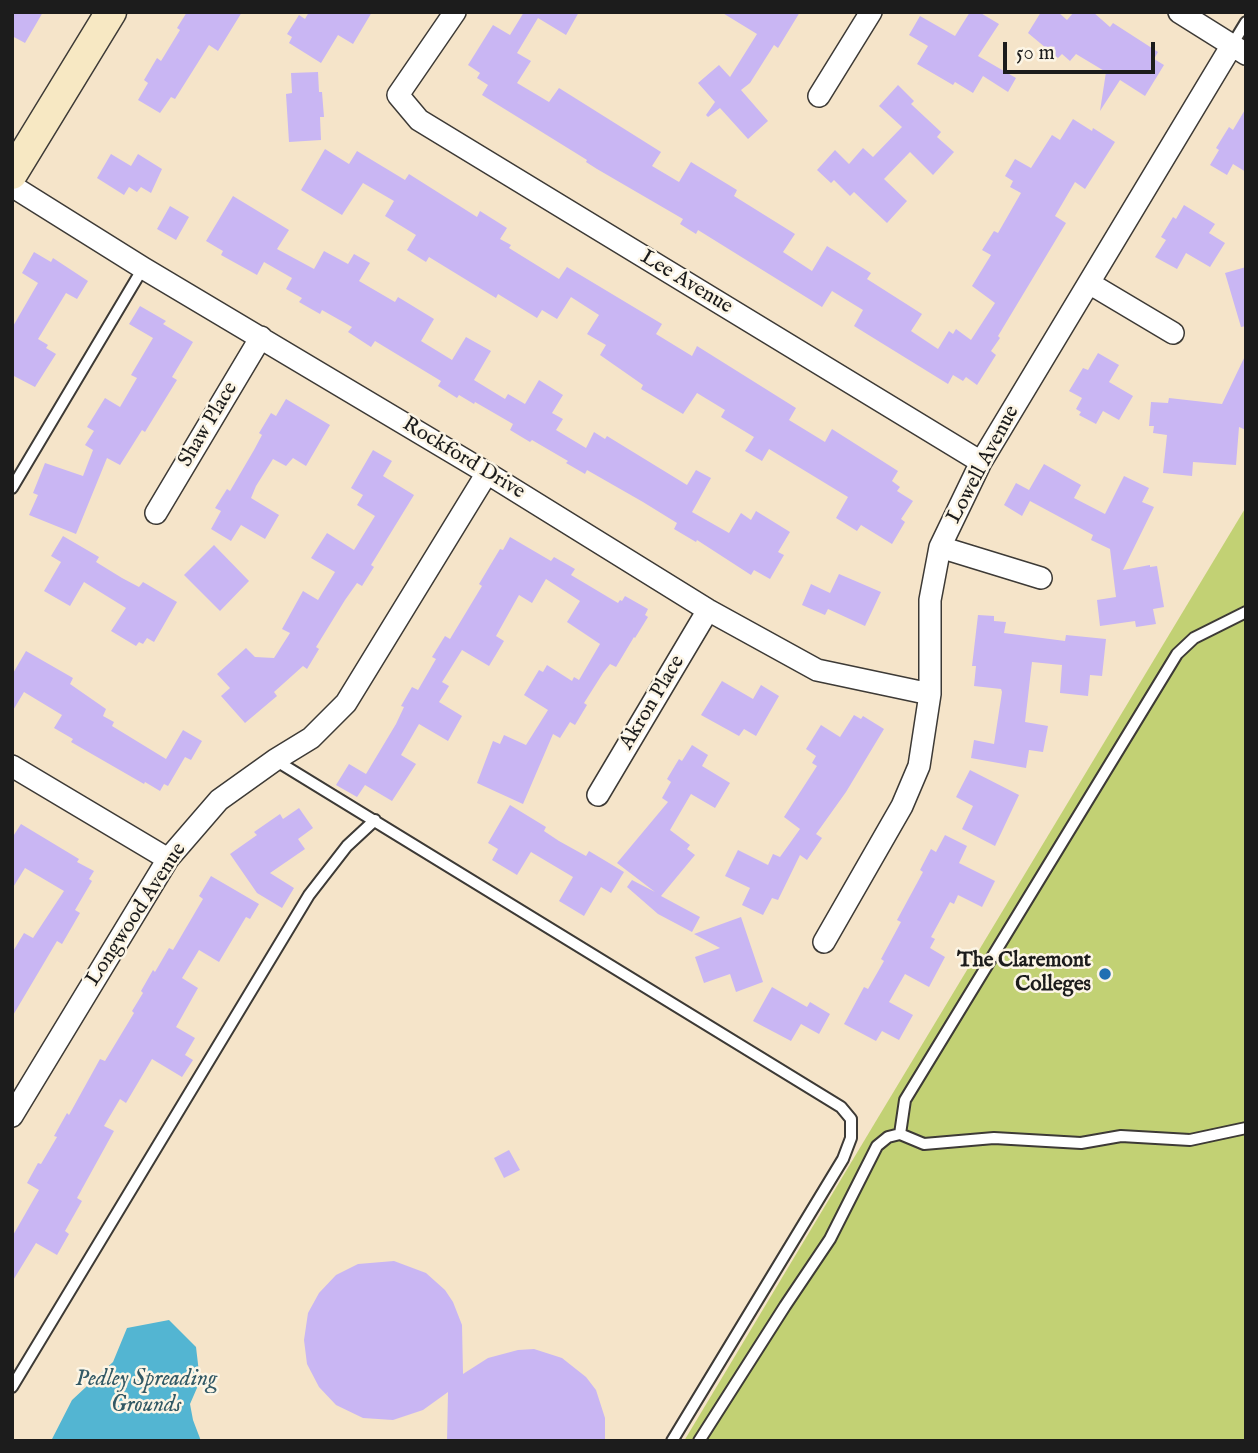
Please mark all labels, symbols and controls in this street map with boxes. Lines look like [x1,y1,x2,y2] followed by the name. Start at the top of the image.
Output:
[1006,28,1158,72] scale bar
[1016,40,1055,67] text: 50 m
[635,246,737,320] street label: Lee Avenue
[174,378,244,472] street label: Shaw Place
[942,402,1026,528] street label: Lowell Avenue
[397,413,529,505] street label: Rockford Drive
[615,651,691,755] street label: Akron Place
[81,839,193,991] street label: Longwood Avenue
[957,949,1091,999] place label: The Claremont Colleges
[1097,966,1113,982] marker: The Claremont Colleges
[75,1366,217,1420] water label: Pedley Spreading Grounds

